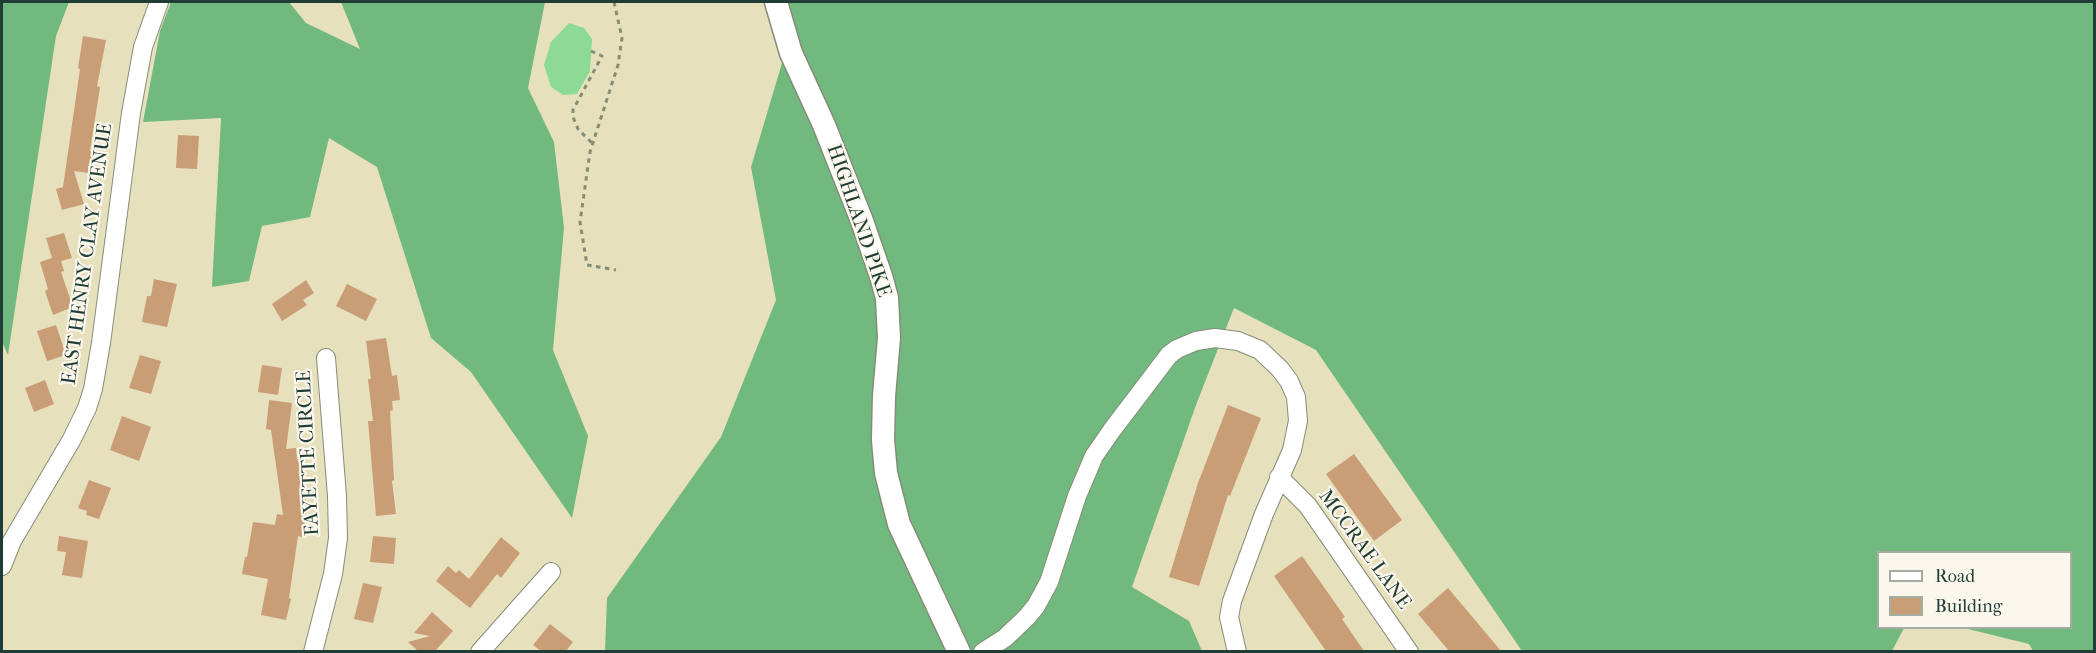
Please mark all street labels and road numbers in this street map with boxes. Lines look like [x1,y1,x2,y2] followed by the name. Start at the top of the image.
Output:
[58,122,118,386] street label: EAST HENRY CLAY AVENUE
[821,141,895,301] street label: HIGHLAND PIKE
[293,370,325,536] street label: FAYETTE CIRCLE
[1313,486,1415,614] street label: MCCRAE LANE

